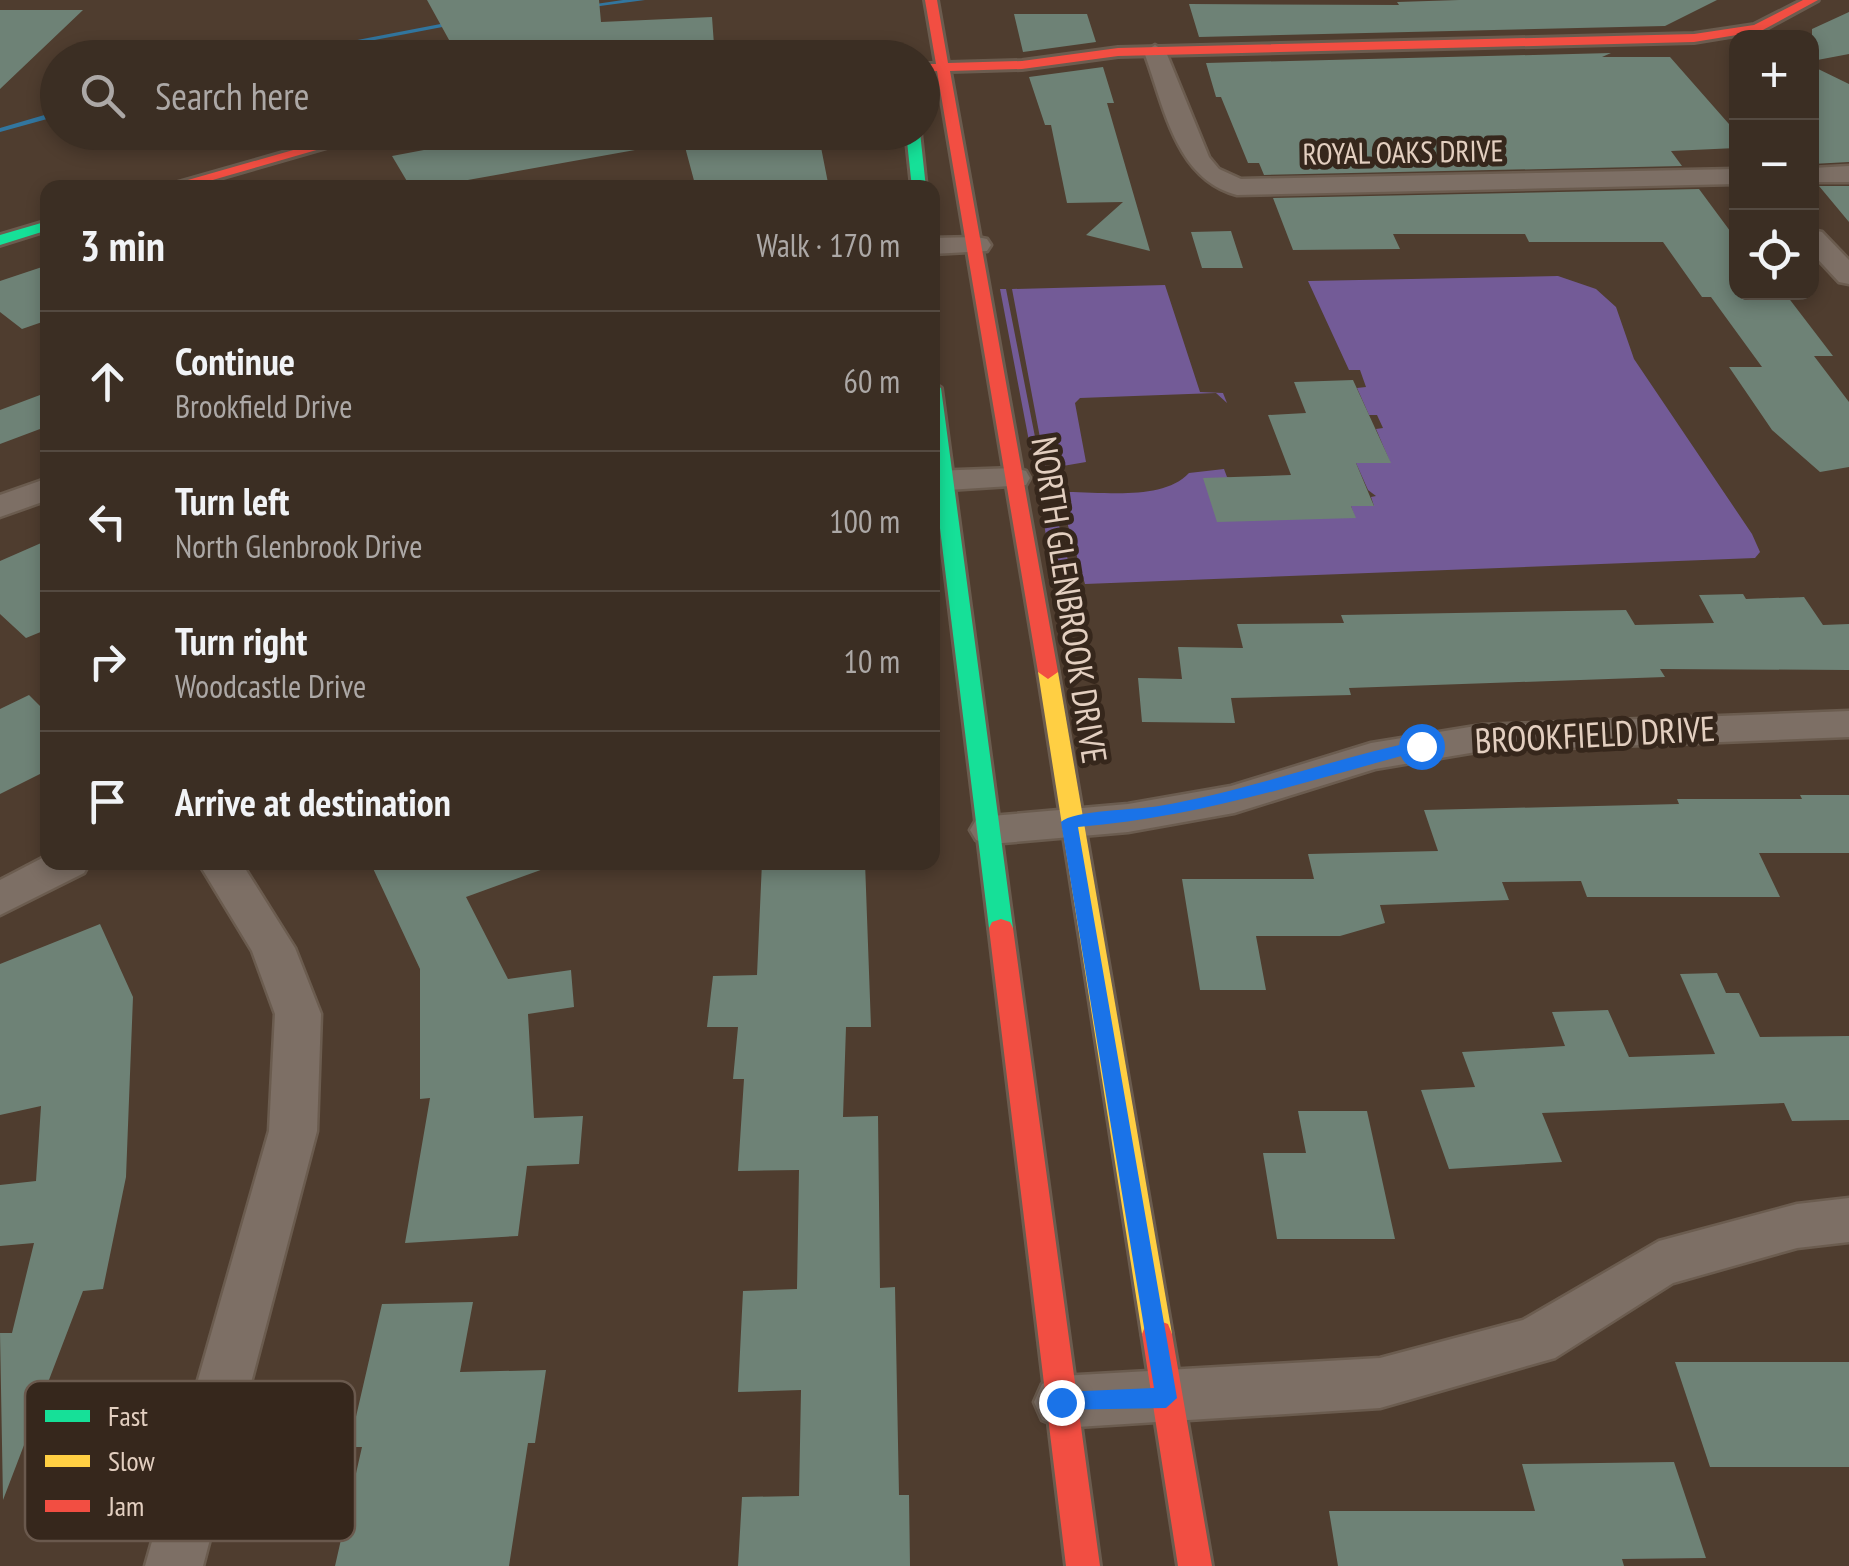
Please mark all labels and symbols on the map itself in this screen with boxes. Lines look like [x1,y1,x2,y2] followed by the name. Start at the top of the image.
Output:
[1302,130,1504,173] street label: ROYAL OAKS DRIVE
[1021,433,1118,766] street label: NORTH GLENBROOK DRIVE
[1474,705,1716,763] street label: BROOKFIELD DRIVE
[1399,724,1445,770] route start
[1039,1380,1085,1426] route end
[25,1381,355,1541] legend
[108,1397,148,1434] text: Fast
[108,1442,155,1479] text: Slow
[107,1487,144,1524] text: Jam

